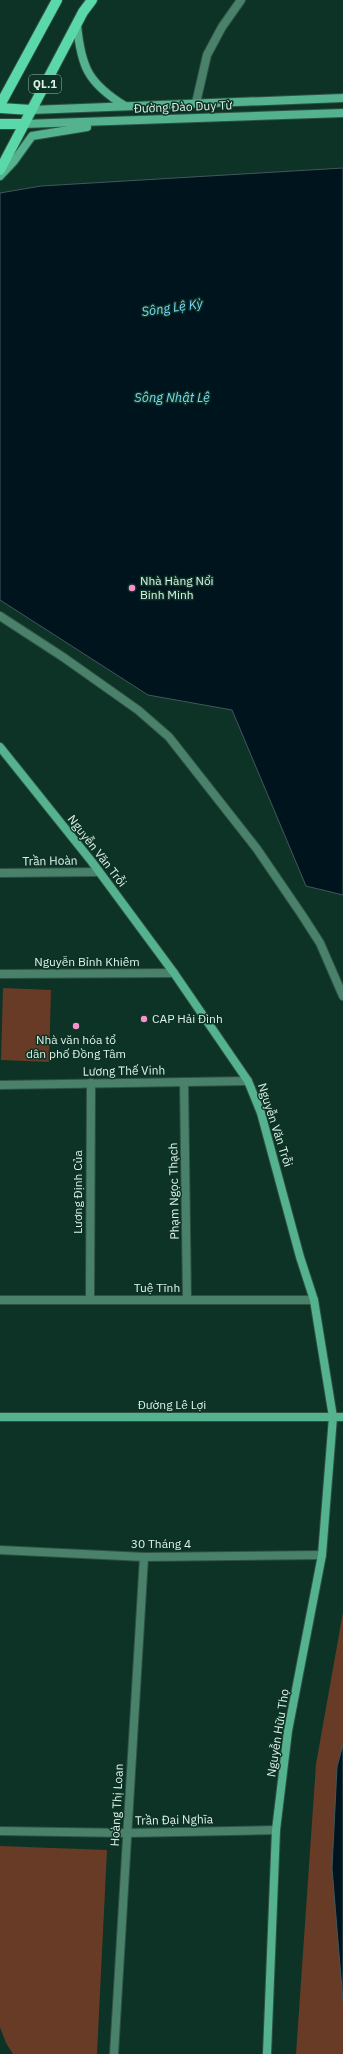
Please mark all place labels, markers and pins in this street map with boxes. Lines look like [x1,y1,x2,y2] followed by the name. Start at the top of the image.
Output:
[140,573,214,602] place label: Nhà Hàng Nổi Binh Minh
[127,583,137,593] marker: Nhà Hàng Nổi Binh Minh
[152,1011,223,1026] place label: CAP Hải Đình
[139,1014,149,1024] marker: CAP Hải Đình
[71,1021,81,1031] marker: Nhà văn hóa tổ dân phố Đồng Tâm
[26,1032,126,1061] place label: Nhà văn hóa tổ dân phố Đồng Tâm

